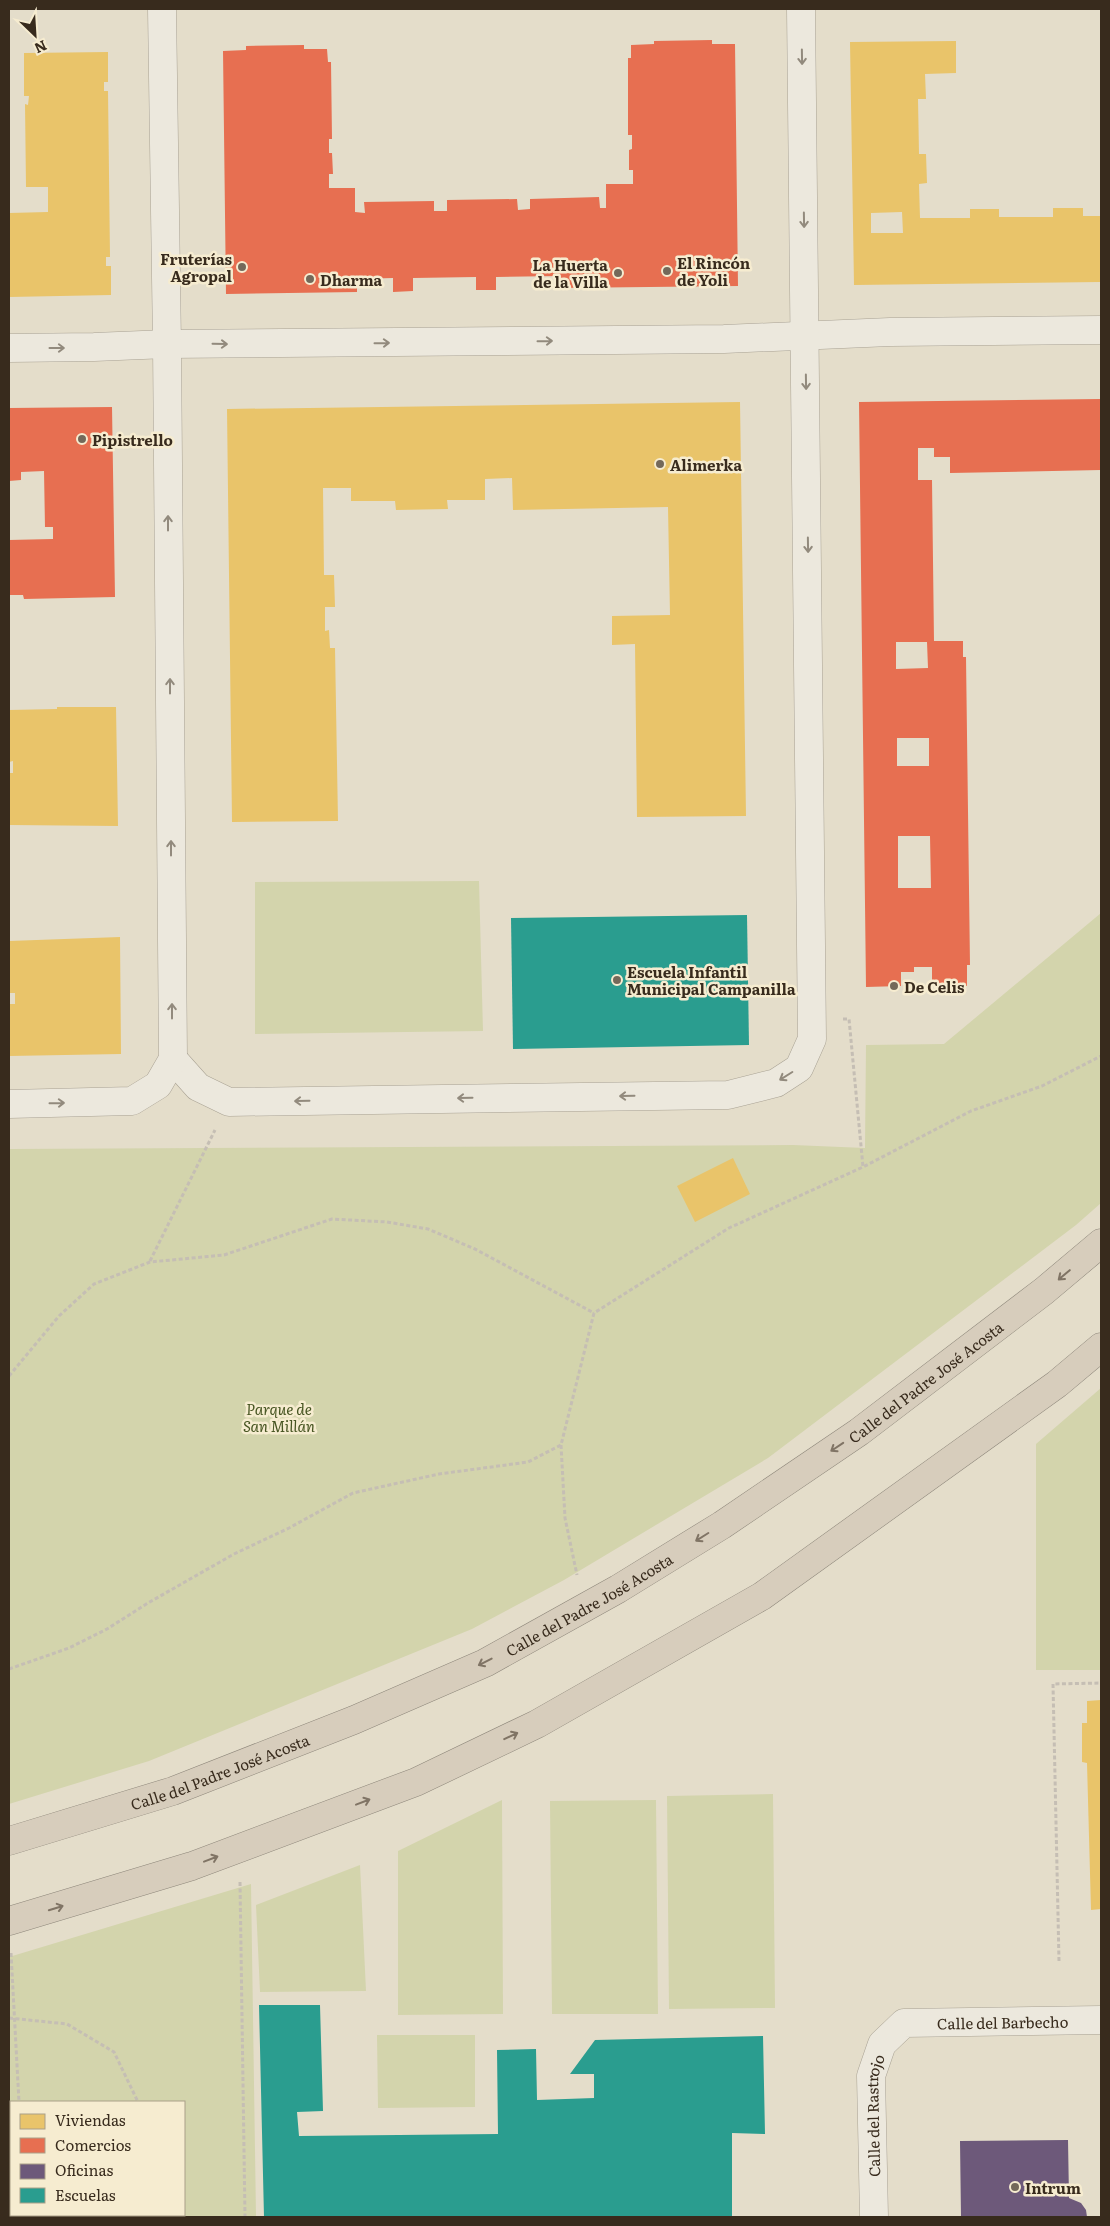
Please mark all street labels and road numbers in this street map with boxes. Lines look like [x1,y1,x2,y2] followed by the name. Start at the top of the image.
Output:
[843,1314,1008,1448] street label: Calle del Padre José Acosta
[501,1546,677,1661] street label: Calle del Padre José Acosta
[127,1727,313,1815] street label: Calle del Padre José Acosta
[937,2009,1069,2034] street label: Calle del Barbecho
[859,2050,889,2177] street label: Calle del Rastrojo

